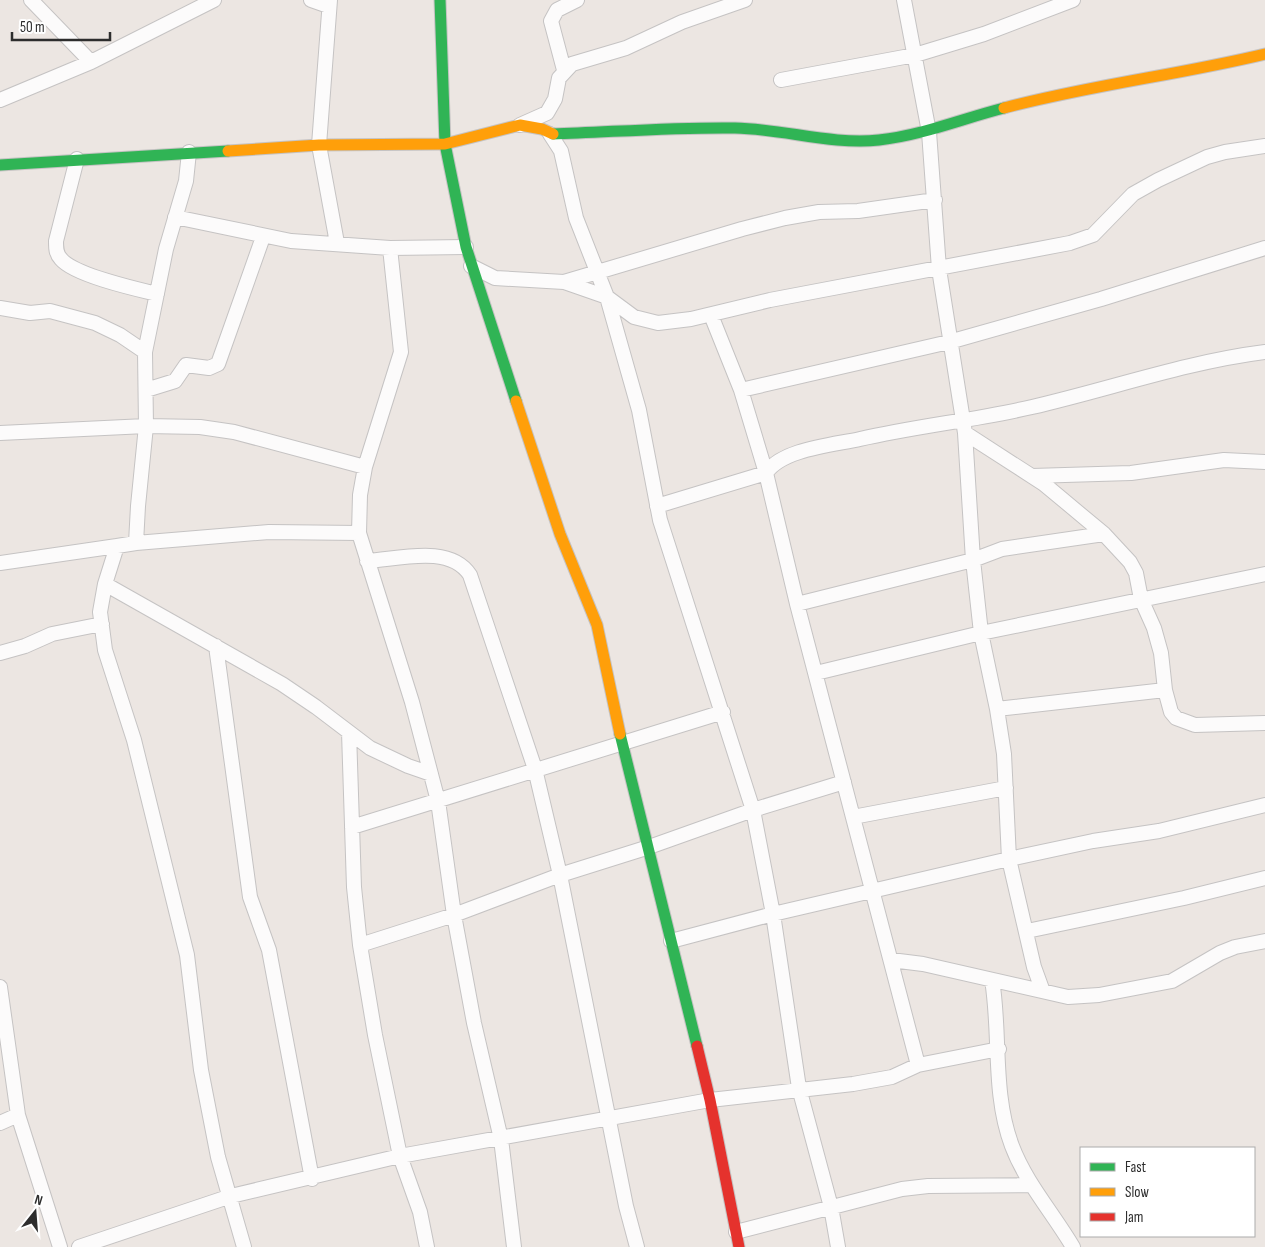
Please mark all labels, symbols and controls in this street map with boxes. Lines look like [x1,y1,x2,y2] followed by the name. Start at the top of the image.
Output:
[12,10,110,42] scale bar
[20,18,45,37] text: 50 m
[1080,1147,1255,1237] legend
[1125,1158,1147,1177] text: Fast
[1125,1183,1149,1202] text: Slow
[10,1187,60,1237] north arrow
[33,1191,45,1209] text: N
[1124,1208,1143,1227] text: Jam

